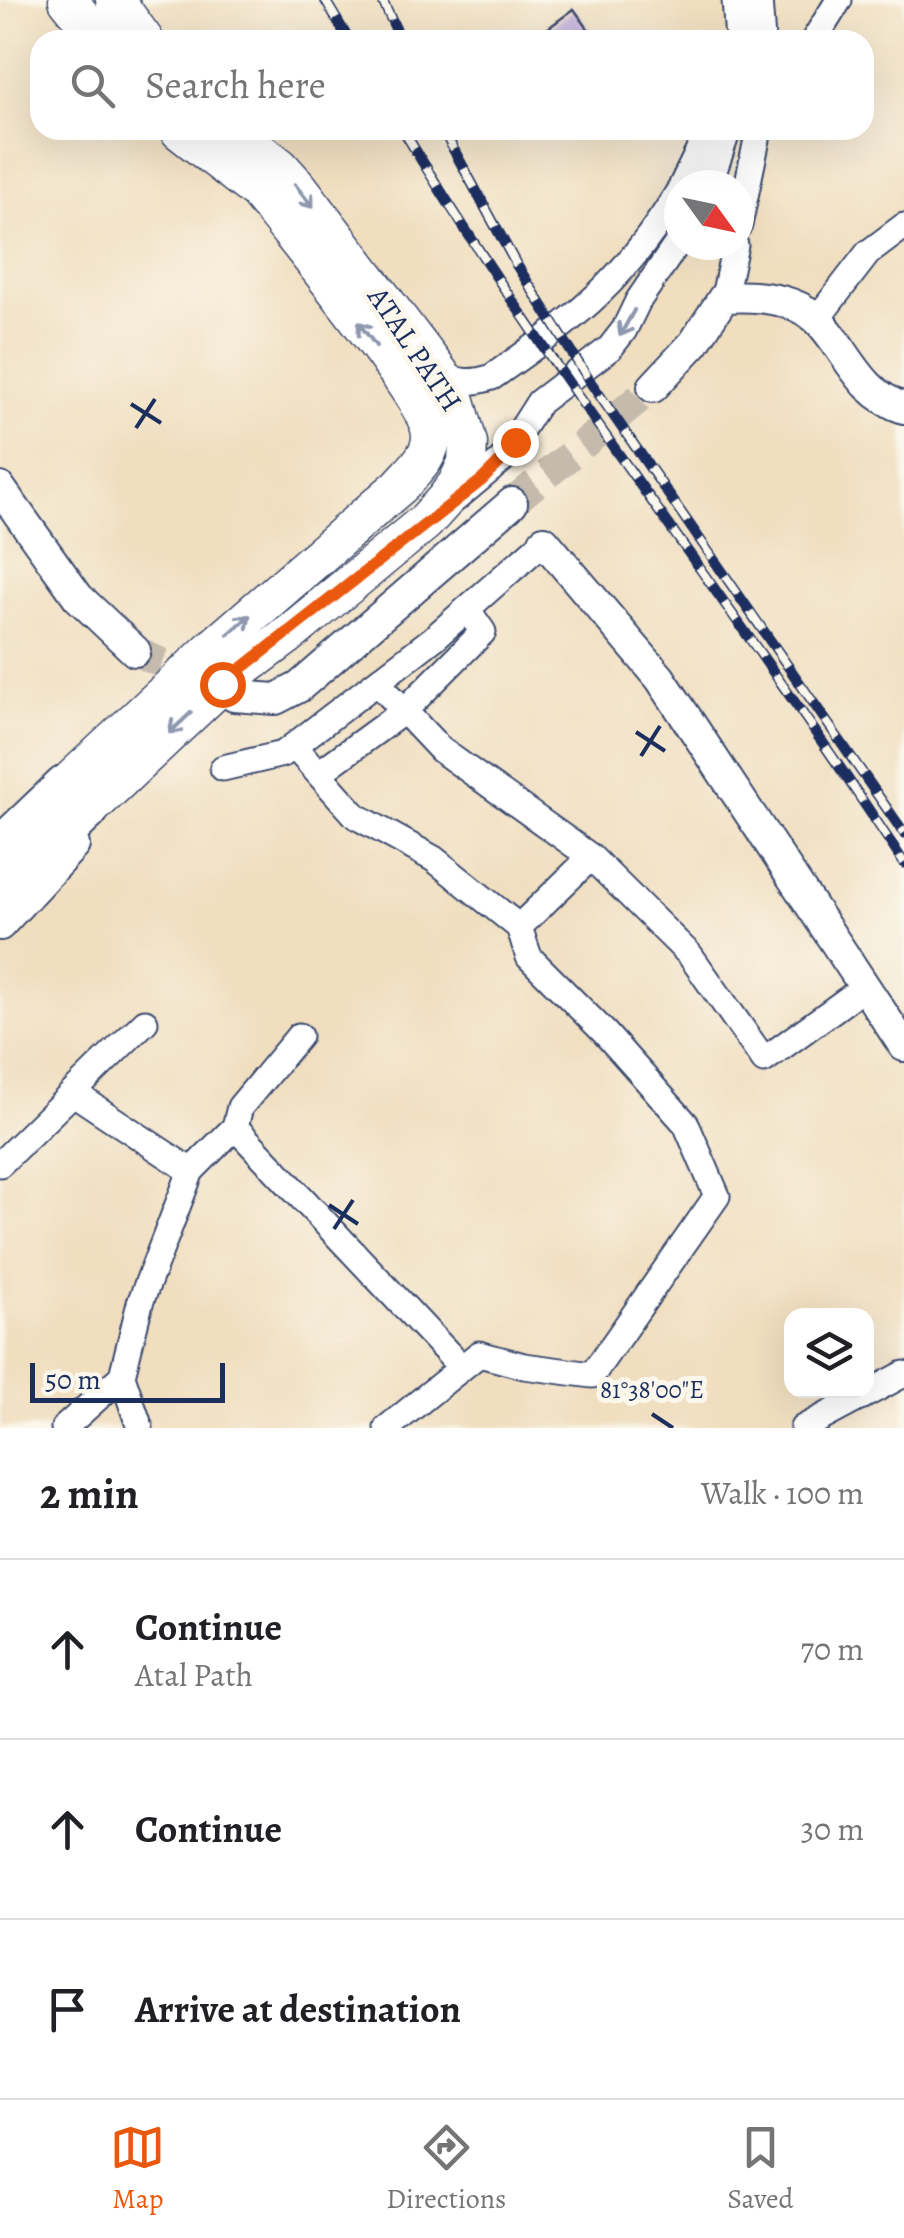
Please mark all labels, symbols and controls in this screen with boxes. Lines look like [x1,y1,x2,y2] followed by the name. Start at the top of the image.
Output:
[30,30,874,140] search box
[65,58,120,113] icon: search
[145,59,326,111] text: Search here
[664,170,754,260] north arrow
[293,182,315,208] one-way arrow
[358,278,471,419] street label: ATAL PATH
[616,308,636,337] one-way arrow
[357,321,378,348] one-way arrow
[493,420,539,466] route end
[226,614,252,636] one-way arrow
[200,662,246,708] route start
[168,711,193,734] one-way arrow
[784,1308,874,1398] map controls
[784,1308,874,1398] button: layers
[30,1358,225,1402] scale bar
[45,1361,101,1399] text: 50 m
[600,1373,704,1407] text: 81°38'00"E
[40,1465,139,1522] text: 2 min
[701,1471,864,1515] text: Walk · 100 m
[135,1601,282,1653] text: Continue
[40,1622,95,1677] icon: ahead
[801,1627,864,1671] text: 70 m
[135,1653,253,1697] text: Atal Path
[40,1802,95,1857] icon: ahead
[135,1803,282,1855] text: Continue
[801,1807,864,1851] text: 30 m
[40,1982,95,2037] icon: arrive
[135,1983,461,2035] text: Arrive at destination
[110,2120,165,2218] tab: Map
[386,2120,506,2218] tab: Directions
[727,2120,794,2218] tab: Saved

